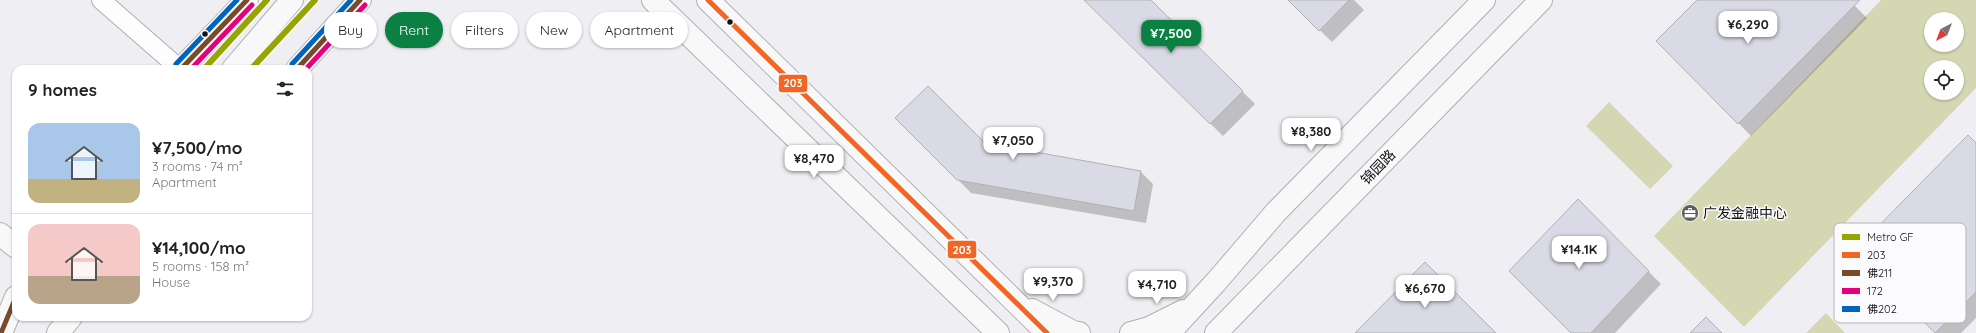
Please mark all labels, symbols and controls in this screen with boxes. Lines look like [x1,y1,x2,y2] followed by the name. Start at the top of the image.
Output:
[1715,11,1781,45] pin: ¥6,290
[324,12,377,48] chip: Buy
[385,12,443,48] chip: Rent
[451,12,518,48] chip: Filters
[526,12,582,48] chip: New
[590,12,688,48] chip: Apartment
[1924,12,1964,52] north arrow
[1924,12,1964,100] map controls
[1727,16,1769,32] text: ¥6,290
[725,17,735,27] unlabelled marker
[1138,20,1204,54] pin: ¥7,500
[1150,25,1192,41] text: ¥7,500
[200,29,210,39] unlabelled marker
[1924,60,1964,100] button: locate
[778,74,808,93] line badge: 203
[784,76,803,90] text: 203
[274,78,296,100] icon: filters
[28,79,97,100] text: 9 homes
[1278,118,1344,152] pin: ¥8,380
[1291,123,1331,139] text: ¥8,380
[980,127,1046,161] pin: ¥7,050
[992,132,1034,148] text: ¥7,050
[152,137,242,158] text: ¥7,500/mo
[60,139,108,187] icon: home
[781,145,847,179] pin: ¥8,470
[1357,146,1399,188] street label: 锦园路
[794,150,834,166] text: ¥8,470
[152,158,243,174] text: 3 rooms · 74 m²
[152,174,217,190] text: Apartment
[1680,203,1700,223] office icon: 广发金融中心
[1703,204,1787,222] place label: 广发金融中心
[1834,223,1966,323] legend
[1867,230,1914,244] text: Metro GF
[1546,236,1612,270] pin: ¥14.1K
[152,237,246,258] text: ¥14,100/mo
[60,240,108,288] icon: home
[947,240,977,259] line badge: 203
[1561,241,1597,257] text: ¥14.1K
[953,243,972,257] text: 203
[1867,248,1886,262] text: 203
[152,258,249,274] text: 5 rooms · 158 m²
[1867,266,1892,280] text: 佛211
[1020,268,1086,302] pin: ¥9,370
[1124,271,1190,305] pin: ¥4,710
[1033,273,1073,289] text: ¥9,370
[152,274,190,290] text: House
[1392,275,1458,309] pin: ¥6,670
[1137,276,1177,292] text: ¥4,710
[1405,280,1445,296] text: ¥6,670
[1867,284,1883,298] text: 172
[1867,302,1897,316] text: 佛202

